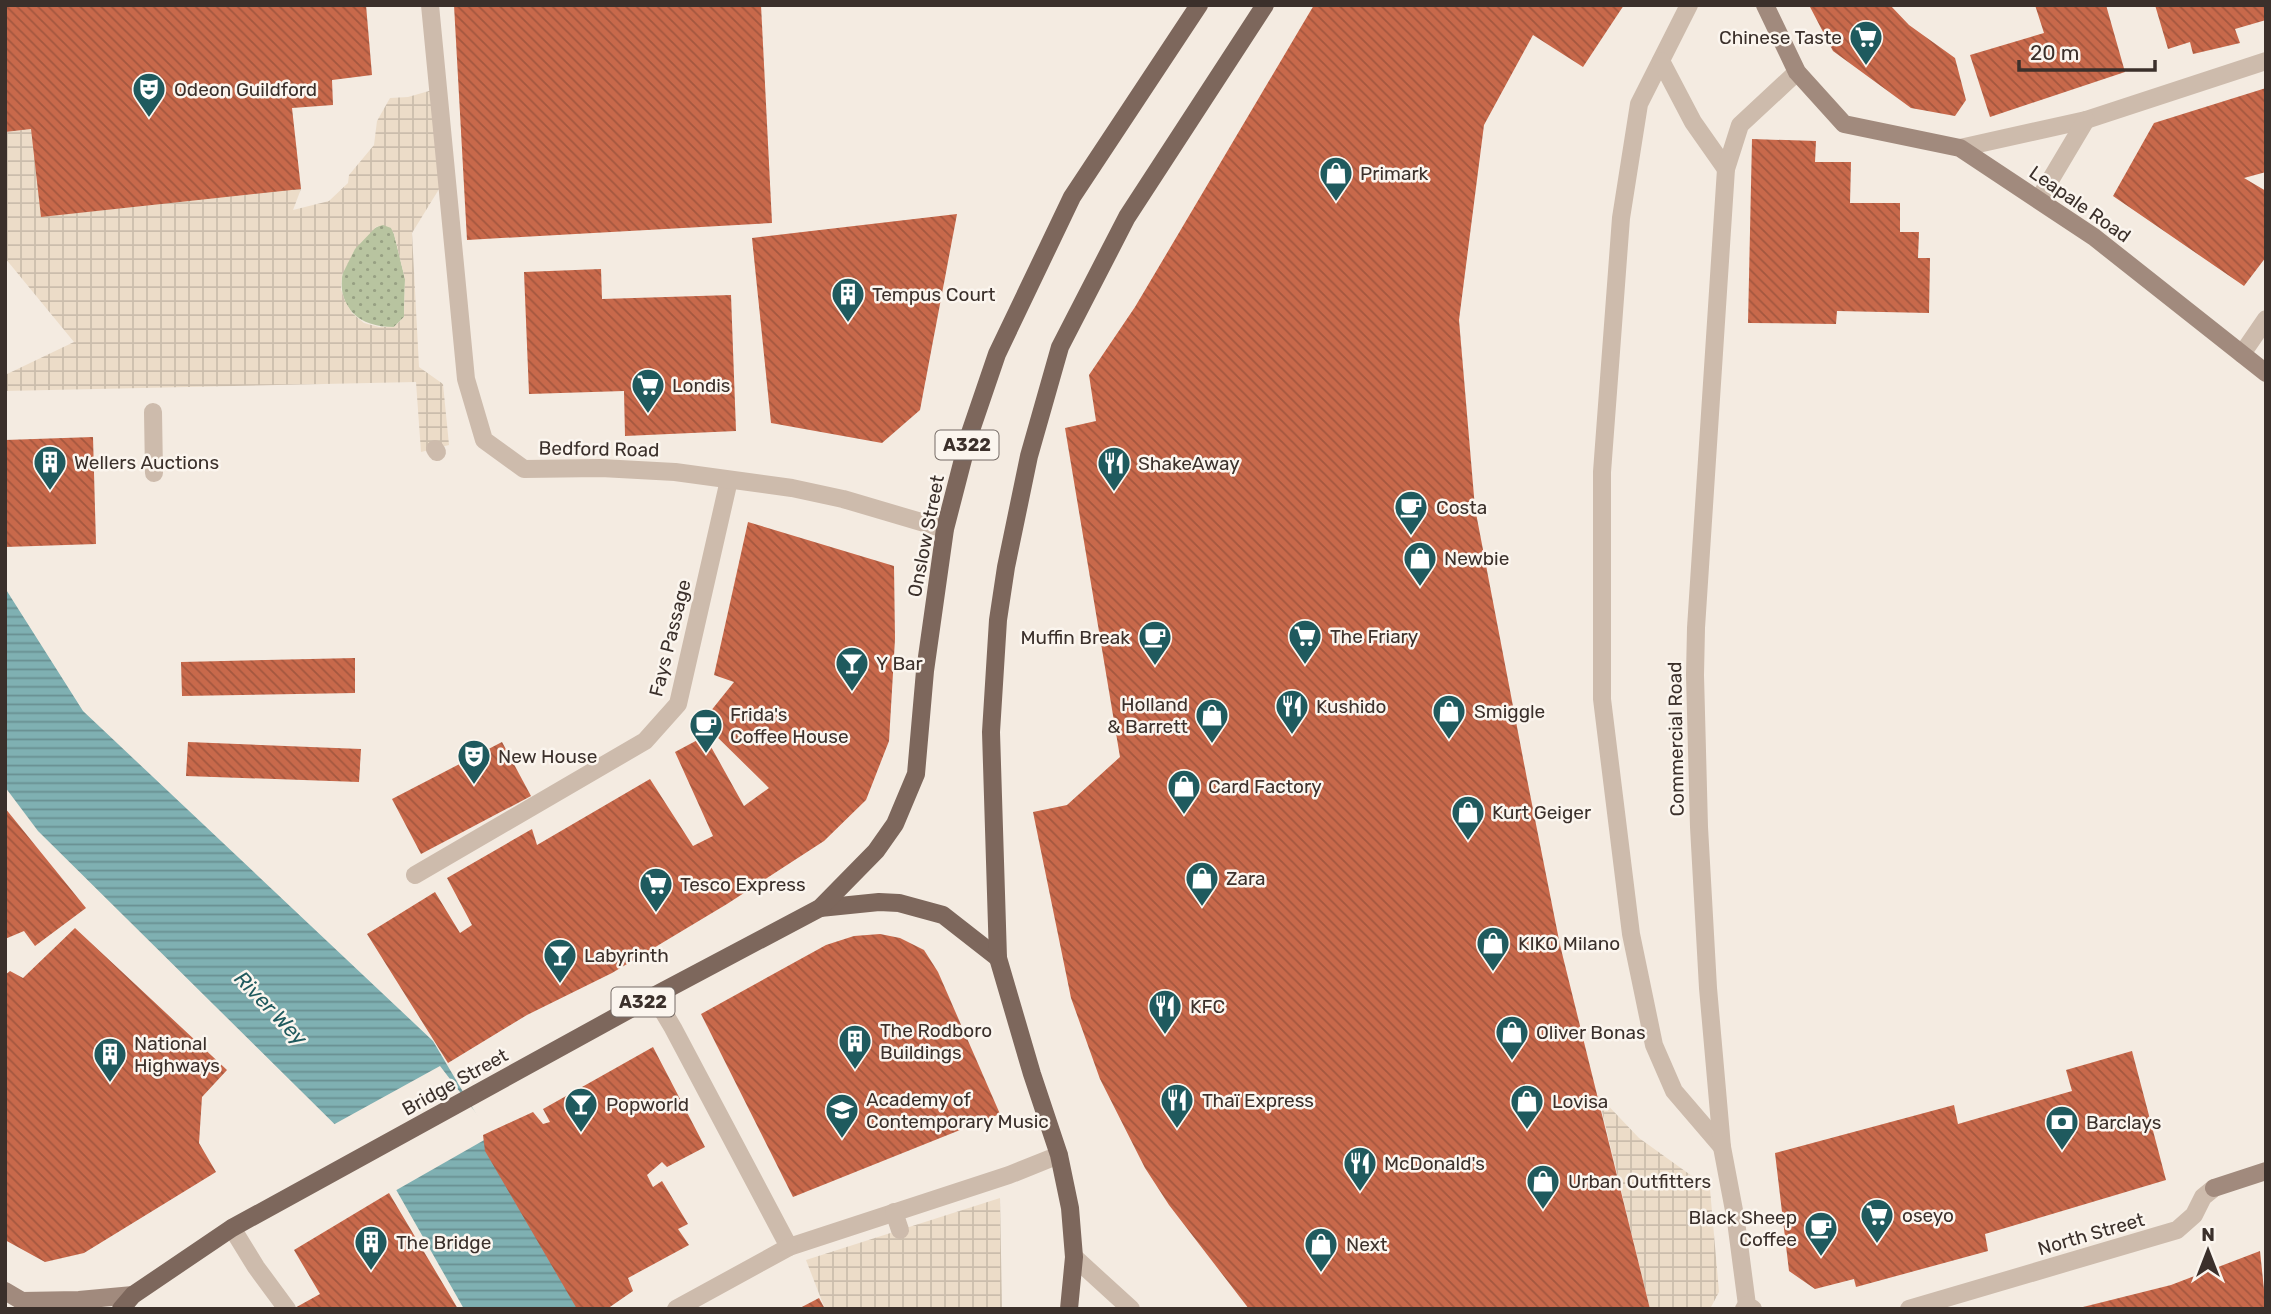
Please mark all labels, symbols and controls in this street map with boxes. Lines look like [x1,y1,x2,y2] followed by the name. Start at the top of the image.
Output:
[1847,18,1885,67] supermarket icon: Chinese Taste
[1719,26,1842,49] place label: Chinese Taste
[2019,28,2156,72] scale bar
[2030,40,2079,65] text: 20 m
[130,70,168,119] theatre icon: Odeon Guildford
[174,78,317,101] place label: Odeon Guildford
[1317,154,1355,203] shop icon: Primark
[2025,161,2135,247] street label: Leapale Road
[1360,162,1429,185] place label: Primark
[829,275,867,324] building icon: Tempus Court
[872,283,996,306] place label: Tempus Court
[629,366,667,415] supermarket icon: Londis
[672,374,731,397] place label: Londis
[936,430,998,460] road number: A322
[538,436,660,462] street label: Bedford Road
[31,443,69,492] building icon: Wellers Auctions
[1095,444,1133,493] restaurant icon: ShakeAway
[74,451,219,474] place label: Wellers Auctions
[1138,452,1240,475] place label: ShakeAway
[903,473,949,599] street label: Onslow Street
[1392,488,1430,537] cafe icon: Costa
[1436,496,1487,519] place label: Costa
[1401,539,1439,588] shop icon: Newbie
[1444,547,1509,570] place label: Newbie
[644,577,696,699] street label: Fays Passage
[1286,617,1324,666] supermarket icon: The Friary
[1136,618,1174,667] cafe icon: Muffin Break
[1330,625,1418,648] place label: The Friary
[1020,626,1130,649] place label: Muffin Break
[833,644,871,693] bar icon: Y Bar
[876,652,924,675] place label: Y Bar
[1663,661,1689,817] street label: Commercial Road
[1273,687,1311,736] restaurant icon: Kushido
[1430,692,1468,741] shop icon: Smiggle
[1107,693,1189,738] place label: Holland & Barrett
[1316,695,1387,718] place label: Kushido
[1193,696,1231,745] shop icon: Holland & Barrett
[1474,700,1545,723] place label: Smiggle
[730,703,849,748] place label: Frida's Coffee House
[687,706,725,755] cafe icon: Frida's Coffee House
[455,737,493,786] theatre icon: New House
[498,745,597,768] place label: New House
[1165,767,1203,816] shop icon: Card Factory
[1208,775,1322,798] place label: Card Factory
[1449,793,1487,842] shop icon: Kurt Geiger
[1492,801,1592,824] place label: Kurt Geiger
[1183,859,1221,908] shop icon: Zara
[637,865,675,914] supermarket icon: Tesco Express
[1226,867,1265,890] place label: Zara
[680,873,806,896] place label: Tesco Express
[1474,924,1512,973] shop icon: KIKO Milano
[1518,932,1620,955] place label: KIKO Milano
[541,936,579,985] bar icon: Labyrinth
[584,944,669,967] place label: Labyrinth
[229,966,314,1051] water label: River Wey
[612,987,674,1016] road number: A322
[1146,987,1184,1036] restaurant icon: KFC
[1190,995,1225,1018] place label: KFC
[1493,1013,1531,1062] shop icon: Oliver Bonas
[880,1019,992,1064] place label: The Rodboro Buildings
[1536,1021,1646,1044] place label: Oliver Bonas
[836,1022,874,1071] building icon: The Rodboro Buildings
[134,1032,220,1077] place label: National Highways
[91,1035,129,1084] building icon: National Highways
[398,1043,512,1121] street label: Bridge Street
[1158,1081,1196,1130] restaurant icon: Thaï Express
[1508,1082,1546,1131] shop icon: Lovisa
[562,1085,600,1134] bar icon: Popworld
[866,1088,1049,1133] place label: Academy of Contemporary Music
[1202,1089,1314,1112] place label: Thaï Express
[1552,1090,1608,1113] place label: Lovisa
[823,1091,861,1140] school or university icon: Academy of Contemporary Music
[606,1093,689,1116] place label: Popworld
[2043,1103,2081,1152] bank icon: Barclays
[2086,1111,2161,1134] place label: Barclays
[1341,1144,1379,1193] restaurant icon: McDonald's
[1384,1152,1485,1175] place label: McDonald's
[1524,1162,1562,1211] shop icon: Urban Outfitters
[1568,1170,1711,1193] place label: Urban Outfitters
[1858,1196,1896,1245] supermarket icon: oseyo
[1902,1204,1954,1227] place label: oseyo
[1688,1206,1797,1251] place label: Black Sheep Coffee
[2035,1208,2148,1260] street label: North Street
[1802,1209,1840,1258] cafe icon: Black Sheep Coffee
[2173,1216,2243,1286] north arrow
[352,1223,390,1272] building icon: The Bridge
[2201,1223,2215,1246] text: N
[1302,1225,1340,1274] shop icon: Next
[396,1231,491,1254] place label: The Bridge
[1346,1233,1388,1256] place label: Next

